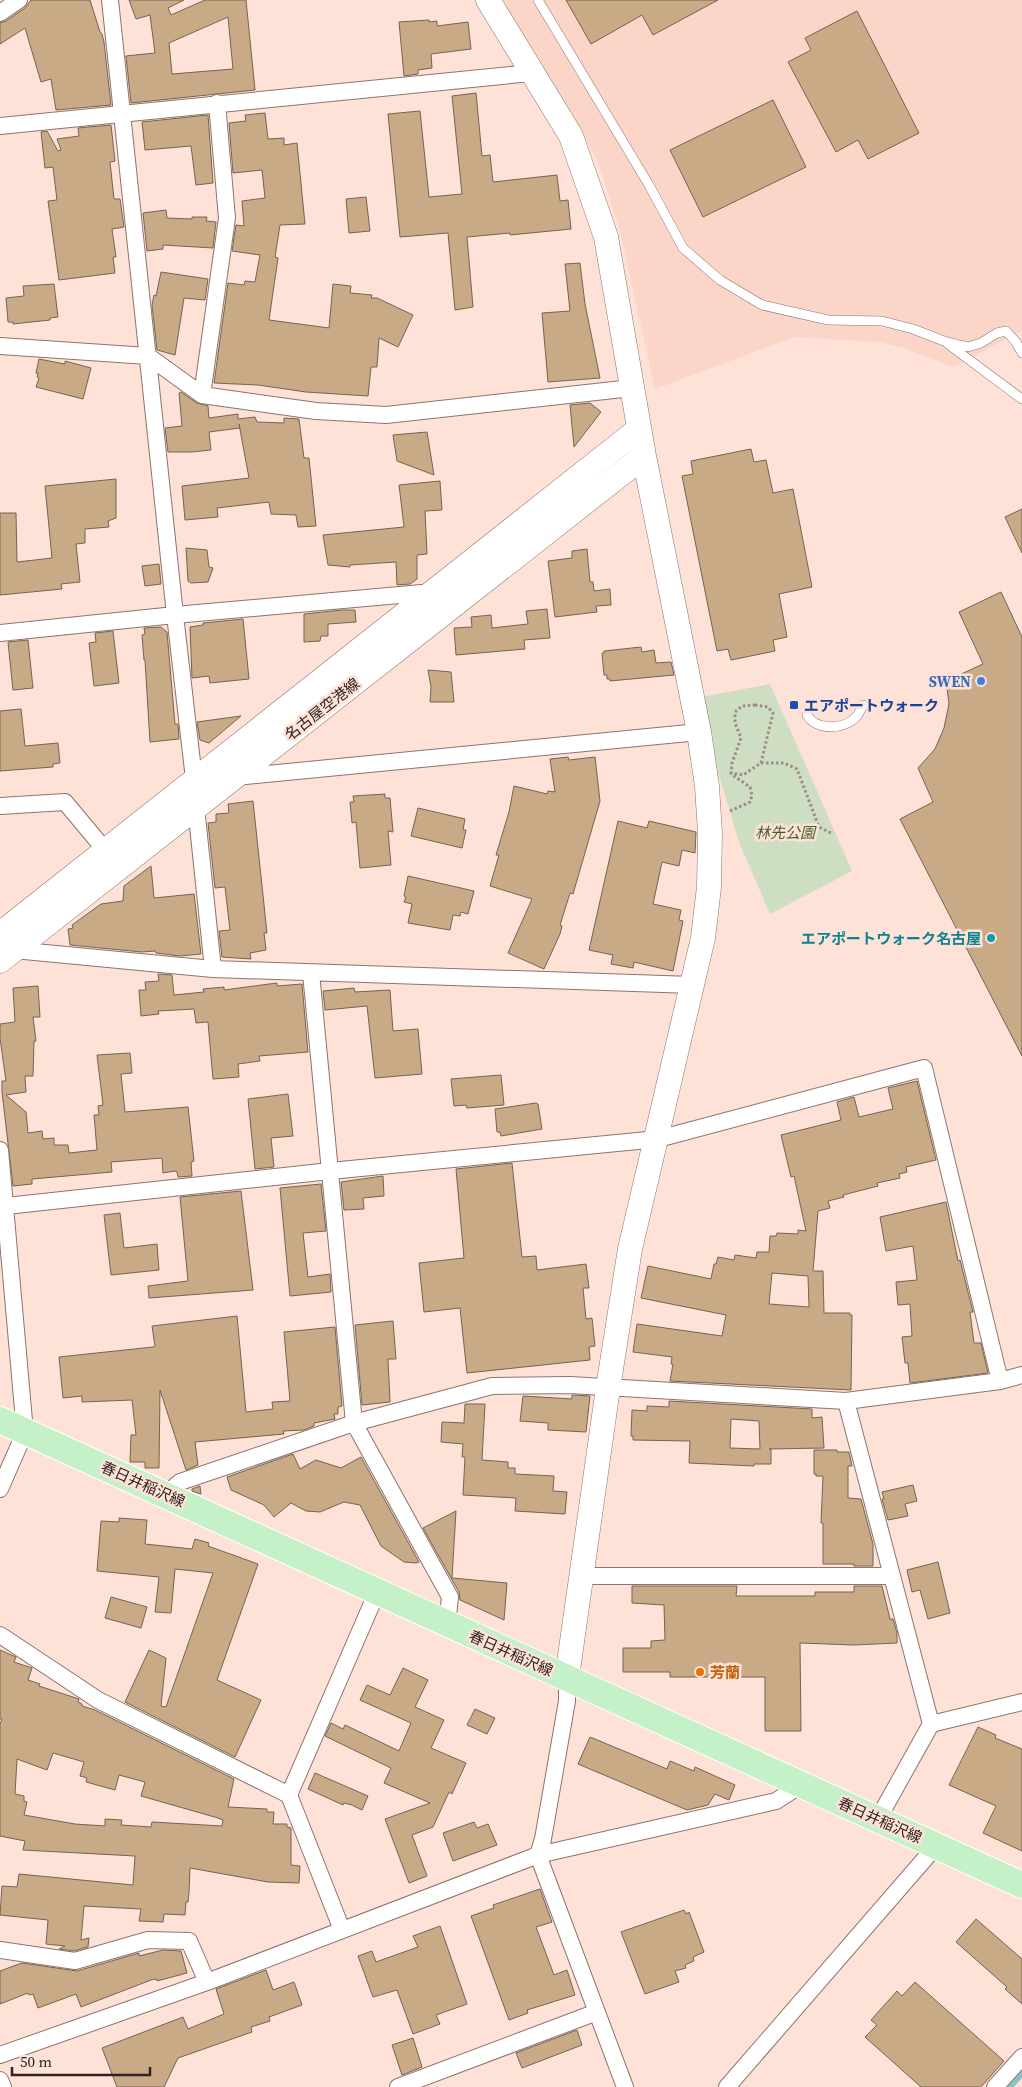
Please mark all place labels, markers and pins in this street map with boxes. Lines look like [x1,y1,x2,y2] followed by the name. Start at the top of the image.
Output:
[929,671,971,692] place label: SWEN
[975,675,987,687] marker: SWEN
[804,695,939,716] place label: エアポートウォーク
[788,699,800,711] marker: エアポートウォーク
[801,928,981,949] place label: エアポートウォーク名古屋
[985,932,997,944] marker: エアポートウォーク名古屋
[710,1662,740,1683] place label: 芳蘭
[694,1666,706,1678] marker: 芳蘭

